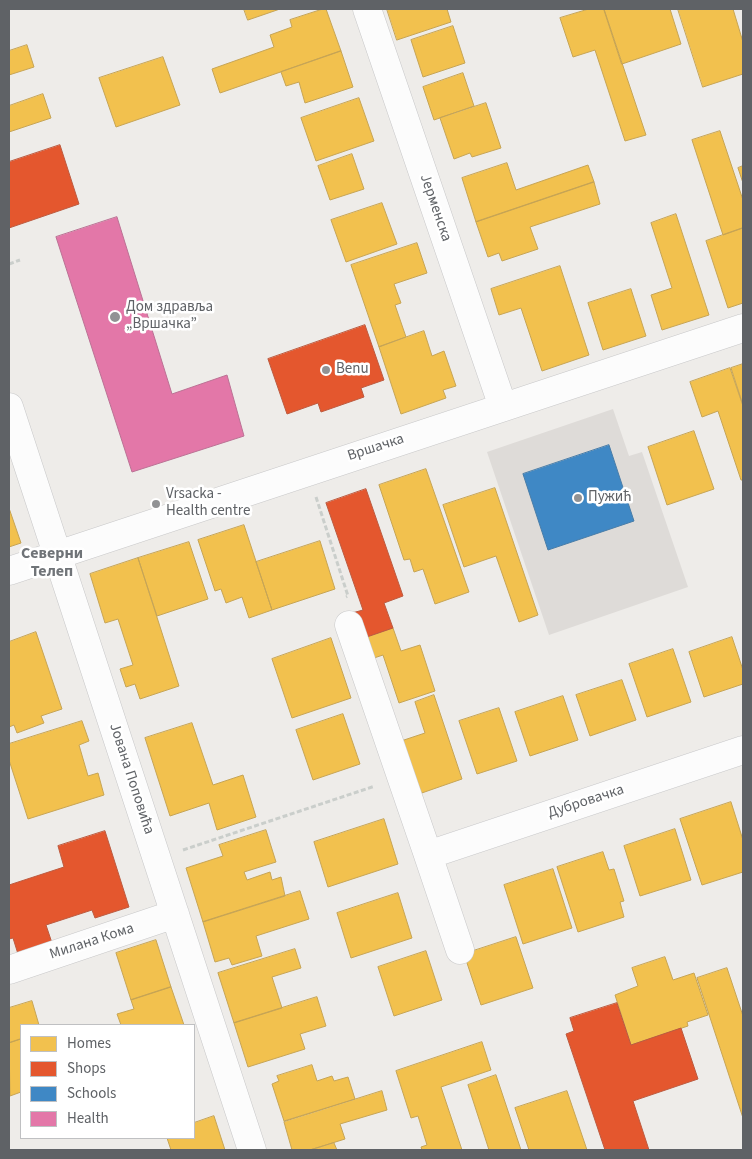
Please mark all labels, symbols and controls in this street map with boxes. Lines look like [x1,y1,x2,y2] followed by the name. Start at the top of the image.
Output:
[415,172,455,244] street label: Јерменска
[126,299,213,334] place label: Дом здравља „Вршачка”
[108,310,122,324] marker: Дом здравља „Вршачка”
[336,361,369,379] place label: Benu
[320,364,332,376] marker: Benu
[345,430,407,466] street label: Вршачка
[166,486,250,521] place label: Vrsacka - Health centre
[588,489,631,507] place label: Пужић
[572,492,584,504] marker: Пужић
[150,498,162,510] marker: Vrsacka - Health centre
[21,544,83,582] district label: Северни Телеп
[105,721,157,837] street label: Јована Поповића
[546,781,626,823] street label: Дубровачка
[48,920,136,964] street label: Милана Кома
[20,1024,195,1139] legend
[67,1033,111,1054] text: Homes
[67,1058,106,1079] text: Shops
[67,1083,116,1104] text: Schools
[67,1108,109,1129] text: Health

